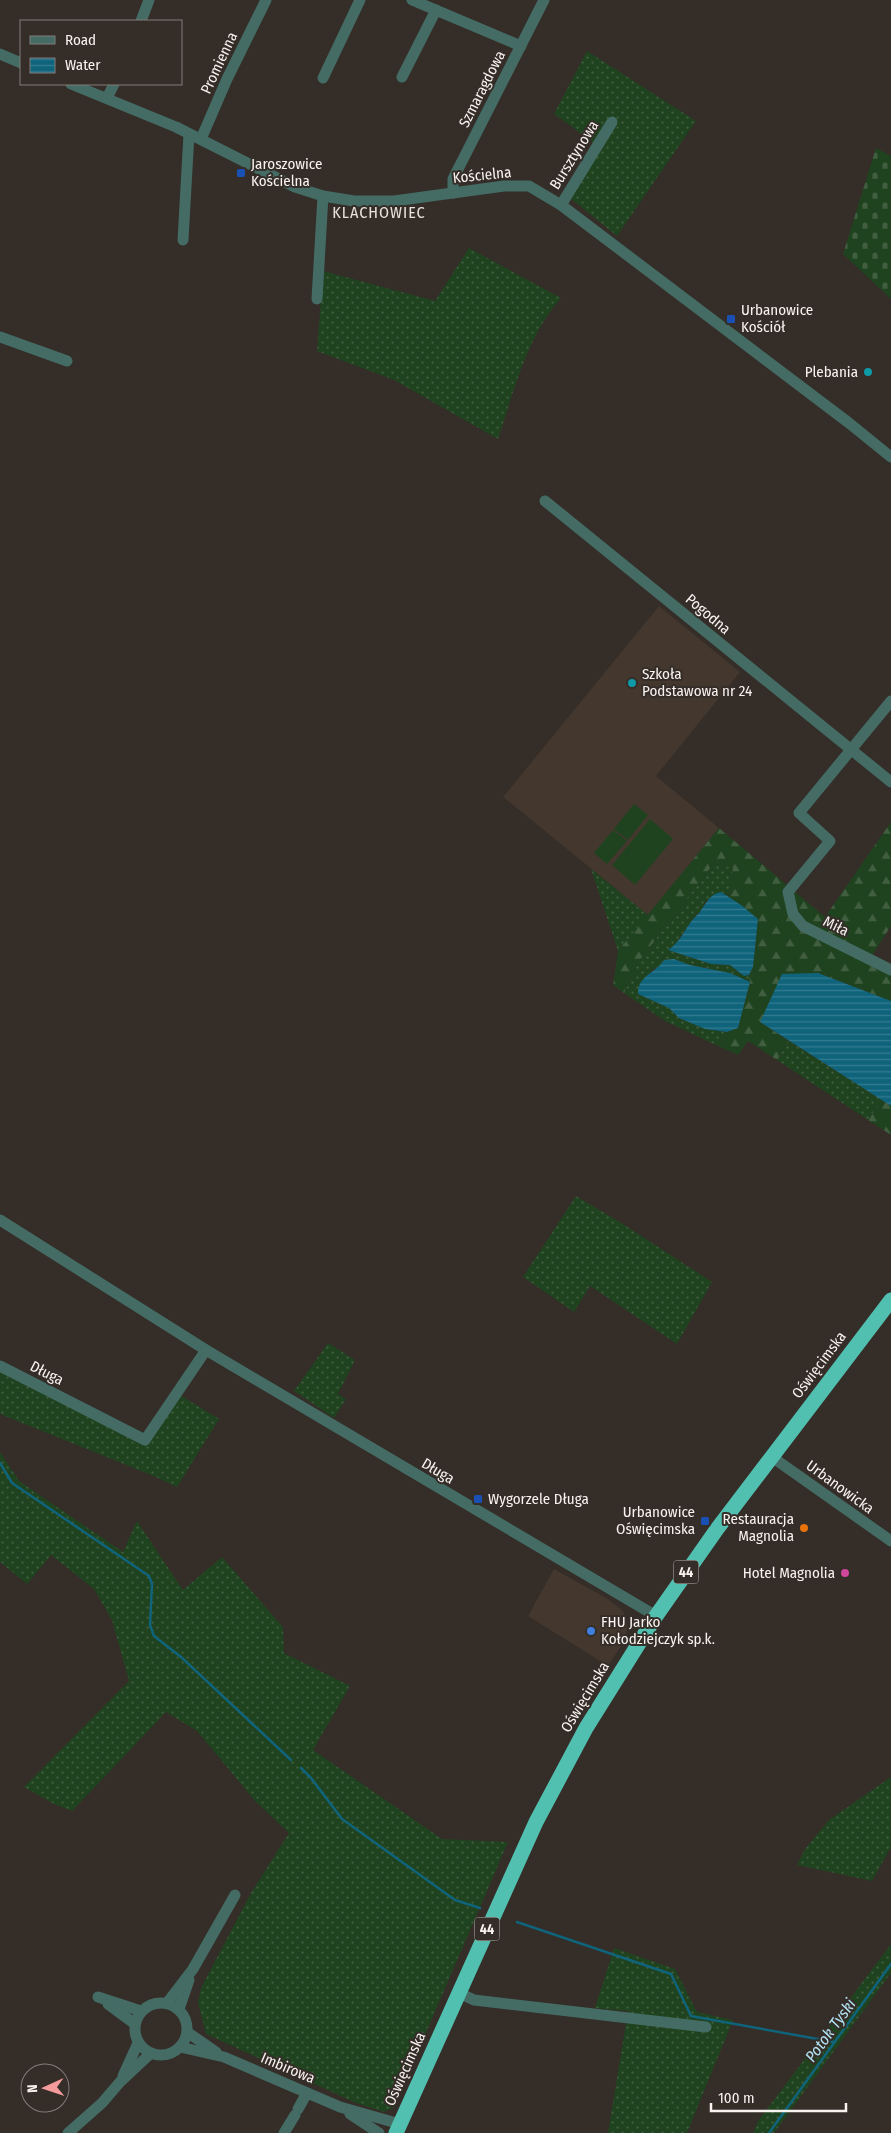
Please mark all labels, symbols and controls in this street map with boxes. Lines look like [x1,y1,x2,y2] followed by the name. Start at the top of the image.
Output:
[20,20,182,85] legend
[197,29,241,97] street label: Promienna
[65,31,96,49] text: Road
[455,48,509,130] street label: Szmaragdowa
[65,56,101,74] text: Water
[546,117,602,193] street label: Bursztynowa
[251,155,322,190] place label: Jaroszowice Kościelna
[452,163,512,187] street label: Kościelna
[235,167,247,179] marker: Jaroszowice Kościelna
[332,203,426,222] district label: KLACHOWIEC
[741,301,813,336] place label: Urbanowice Kościół
[725,313,737,325] marker: Urbanowice Kościół
[805,363,858,381] place label: Plebania
[862,366,874,378] marker: Plebania
[682,590,734,638] street label: Pogodna
[642,665,752,700] place label: Szkoła Podstawowa nr 24
[626,677,638,689] marker: Szkoła Podstawowa nr 24
[820,912,852,940] street label: Miła
[788,1328,850,1402] street label: Oświęcimska
[27,1357,67,1389] street label: Długa
[418,1454,458,1488] street label: Długa
[803,1456,877,1518] street label: Urbanowicka
[488,1490,589,1508] place label: Wygorzele Długa
[472,1493,484,1505] marker: Wygorzele Długa
[616,1503,695,1538] place label: Urbanowice Oświęcimska
[723,1510,794,1545] place label: Restauracja Magnolia
[699,1515,711,1527] marker: Urbanowice Oświęcimska
[798,1522,810,1534] marker: Restauracja Magnolia
[674,1560,698,1584] road number: 44
[743,1564,835,1582] place label: Hotel Magnolia
[839,1567,851,1579] marker: Hotel Magnolia
[601,1613,715,1648] place label: FHU Jarko Kołodziejczyk sp.k.
[585,1625,597,1637] marker: FHU Jarko Kołodziejczyk sp.k.
[557,1659,613,1735] street label: Oświęcimska
[474,1918,500,1940] road number: 44
[801,1995,860,2066] water label: Potok Tyski
[381,2029,429,2109] street label: Oświęcimska
[258,2049,318,2087] street label: Imbirowa
[20,2063,70,2113] north arrow
[711,2080,846,2112] scale bar
[24,2084,41,2093] text: N
[718,2089,755,2107] text: 100 m

